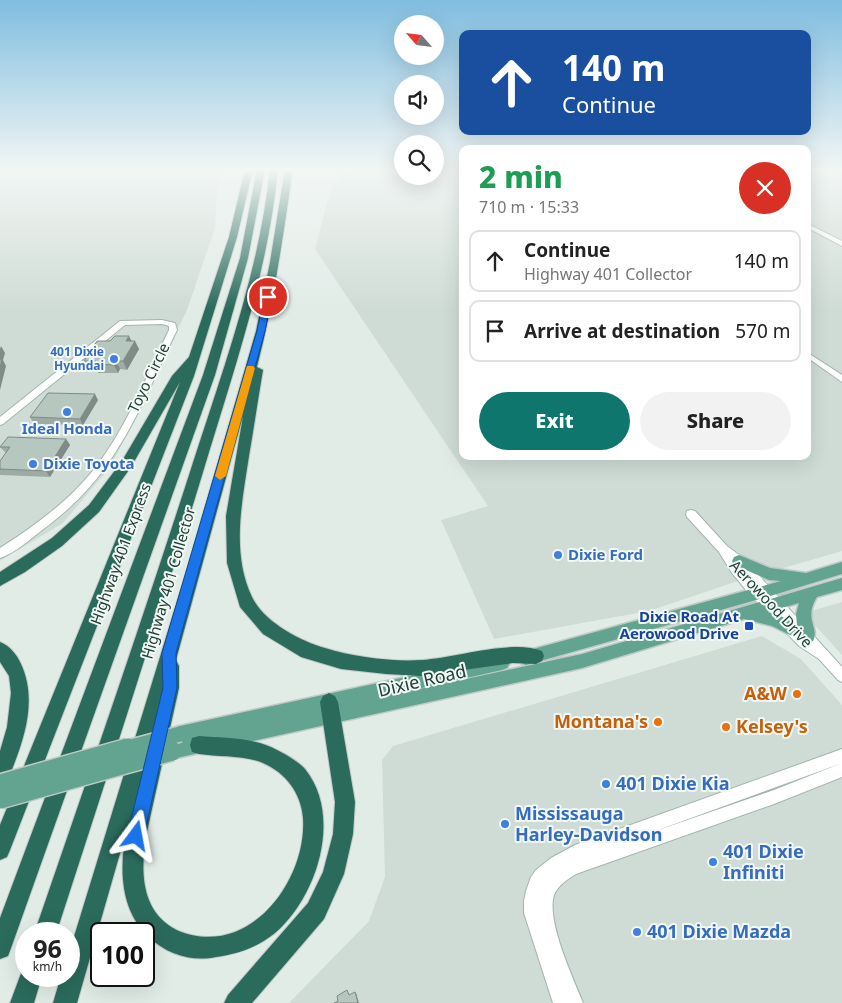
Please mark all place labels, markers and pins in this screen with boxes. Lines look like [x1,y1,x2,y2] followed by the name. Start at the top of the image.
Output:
[247,276,289,318] pin
[50,343,104,374] place label: 401 Dixie Hyundai
[108,353,120,365] marker: 401 Dixie Hyundai
[61,406,73,418] marker: Ideal Honda
[22,418,112,438] place label: Ideal Honda
[43,453,135,473] place label: Dixie Toyota
[27,458,39,470] marker: Dixie Toyota
[568,544,643,564] place label: Dixie Ford
[552,549,564,561] marker: Dixie Ford
[620,606,739,643] place label: Dixie Road At Aerowood Drive
[743,620,755,632] marker: Dixie Road At Aerowood Drive
[744,681,788,705] place label: A&W
[791,688,803,700] marker: A&W
[554,709,648,733] place label: Montana's
[736,714,808,738] place label: Kelsey's
[652,716,664,728] marker: Montana's
[720,721,732,733] marker: Kelsey's
[616,771,729,795] place label: 401 Dixie Kia
[600,778,612,790] marker: 401 Dixie Kia
[515,801,662,846] place label: Mississauga Harley-Davidson
[499,818,511,830] marker: Mississauga Harley-Davidson
[723,839,804,884] place label: 401 Dixie Infiniti
[707,856,719,868] marker: 401 Dixie Infiniti
[647,919,791,943] place label: 401 Dixie Mazda
[631,926,643,938] marker: 401 Dixie Mazda

